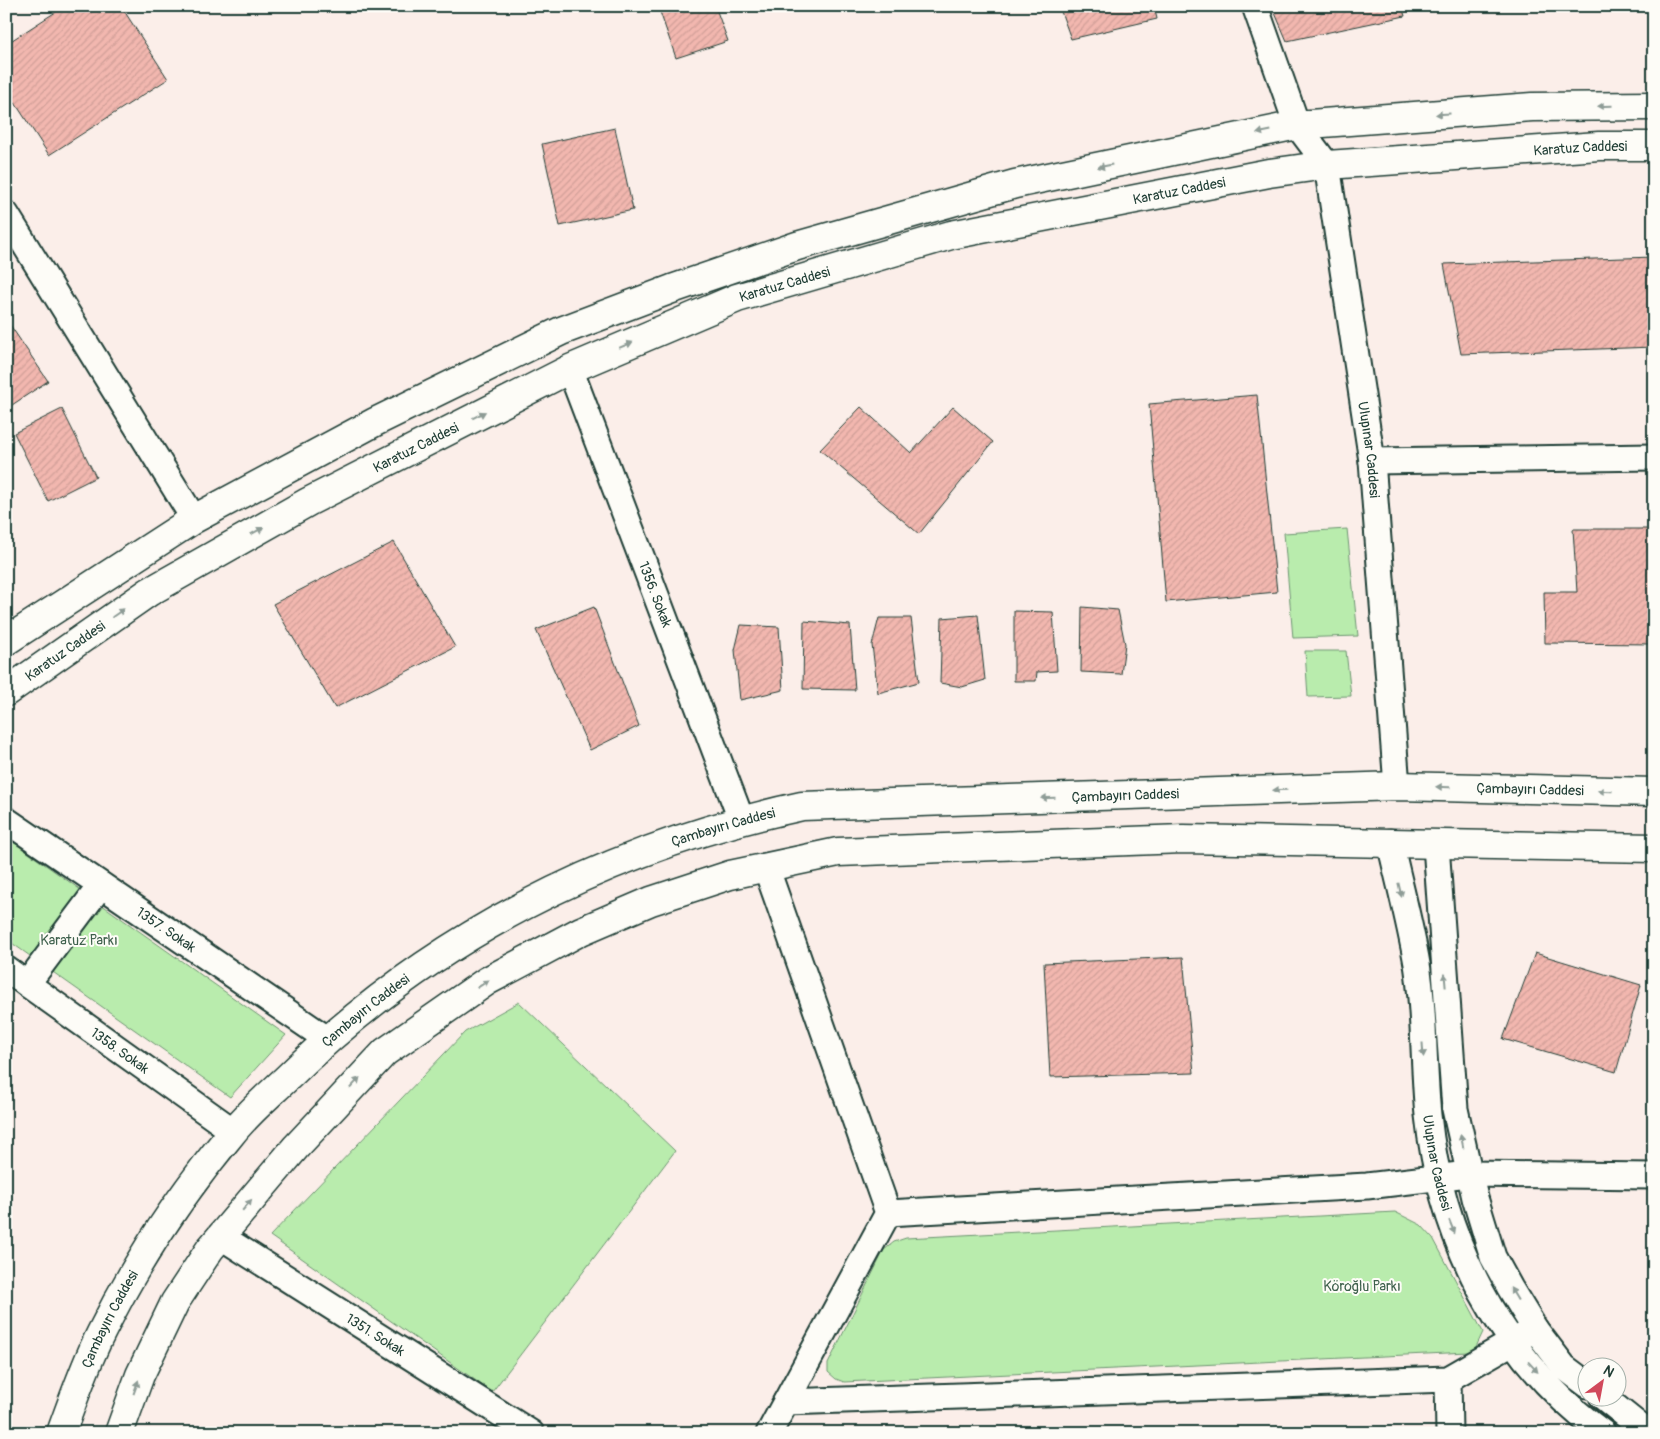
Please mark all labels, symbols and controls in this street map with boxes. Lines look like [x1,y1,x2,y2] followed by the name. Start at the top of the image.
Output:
[1597,102,1613,110] one-way arrow
[1435,110,1451,118] one-way arrow
[1256,129,1272,137] one-way arrow
[1533,138,1628,160] street label: Karatuz Caddesi
[1096,162,1112,170] one-way arrow
[1132,174,1227,208] street label: Karatuz Caddesi
[737,263,833,306] street label: Karatuz Caddesi
[619,341,633,349] one-way arrow
[1354,400,1383,499] street label: Ulupınar Caddesi
[472,411,486,419] one-way arrow
[370,419,462,477] street label: Karatuz Caddesi
[251,526,264,535] one-way arrow
[635,559,675,630] street label: 1356. Sokak
[111,608,125,618] one-way arrow
[22,617,109,685] street label: Karatuz Caddesi
[1476,780,1584,799] street label: Çambayırı Caddesi
[1434,783,1450,791] one-way arrow
[1071,785,1180,806] street label: Çambayırı Caddesi
[1272,787,1288,795] one-way arrow
[1597,787,1613,795] one-way arrow
[1039,795,1055,803] one-way arrow
[669,804,777,851] street label: Çambayırı Caddesi
[1396,882,1404,897] one-way arrow
[133,903,199,956] street label: 1357. Sokak
[40,932,118,949] park label: Karatuz Parkı
[318,970,413,1051] street label: Çambayırı Caddesi
[1441,971,1449,987] one-way arrow
[476,979,490,989] one-way arrow
[87,1024,152,1077] street label: 1358. Sokak
[1420,1043,1428,1059] one-way arrow
[349,1078,361,1090] one-way arrow
[1419,1114,1455,1213] street label: Ulupınar Caddesi
[1457,1133,1465,1149] one-way arrow
[241,1199,253,1211] one-way arrow
[1448,1220,1456,1235] one-way arrow
[78,1267,142,1371] street label: Çambayırı Caddesi
[1323,1278,1401,1295] park label: Köroğlu Parkı
[1509,1288,1518,1301] one-way arrow
[343,1310,408,1360] street label: 1351. Sokak
[1578,1356,1628,1406] north arrow
[1527,1360,1539,1372] one-way arrow
[1600,1362,1617,1381] text: N
[132,1379,140,1394] one-way arrow

